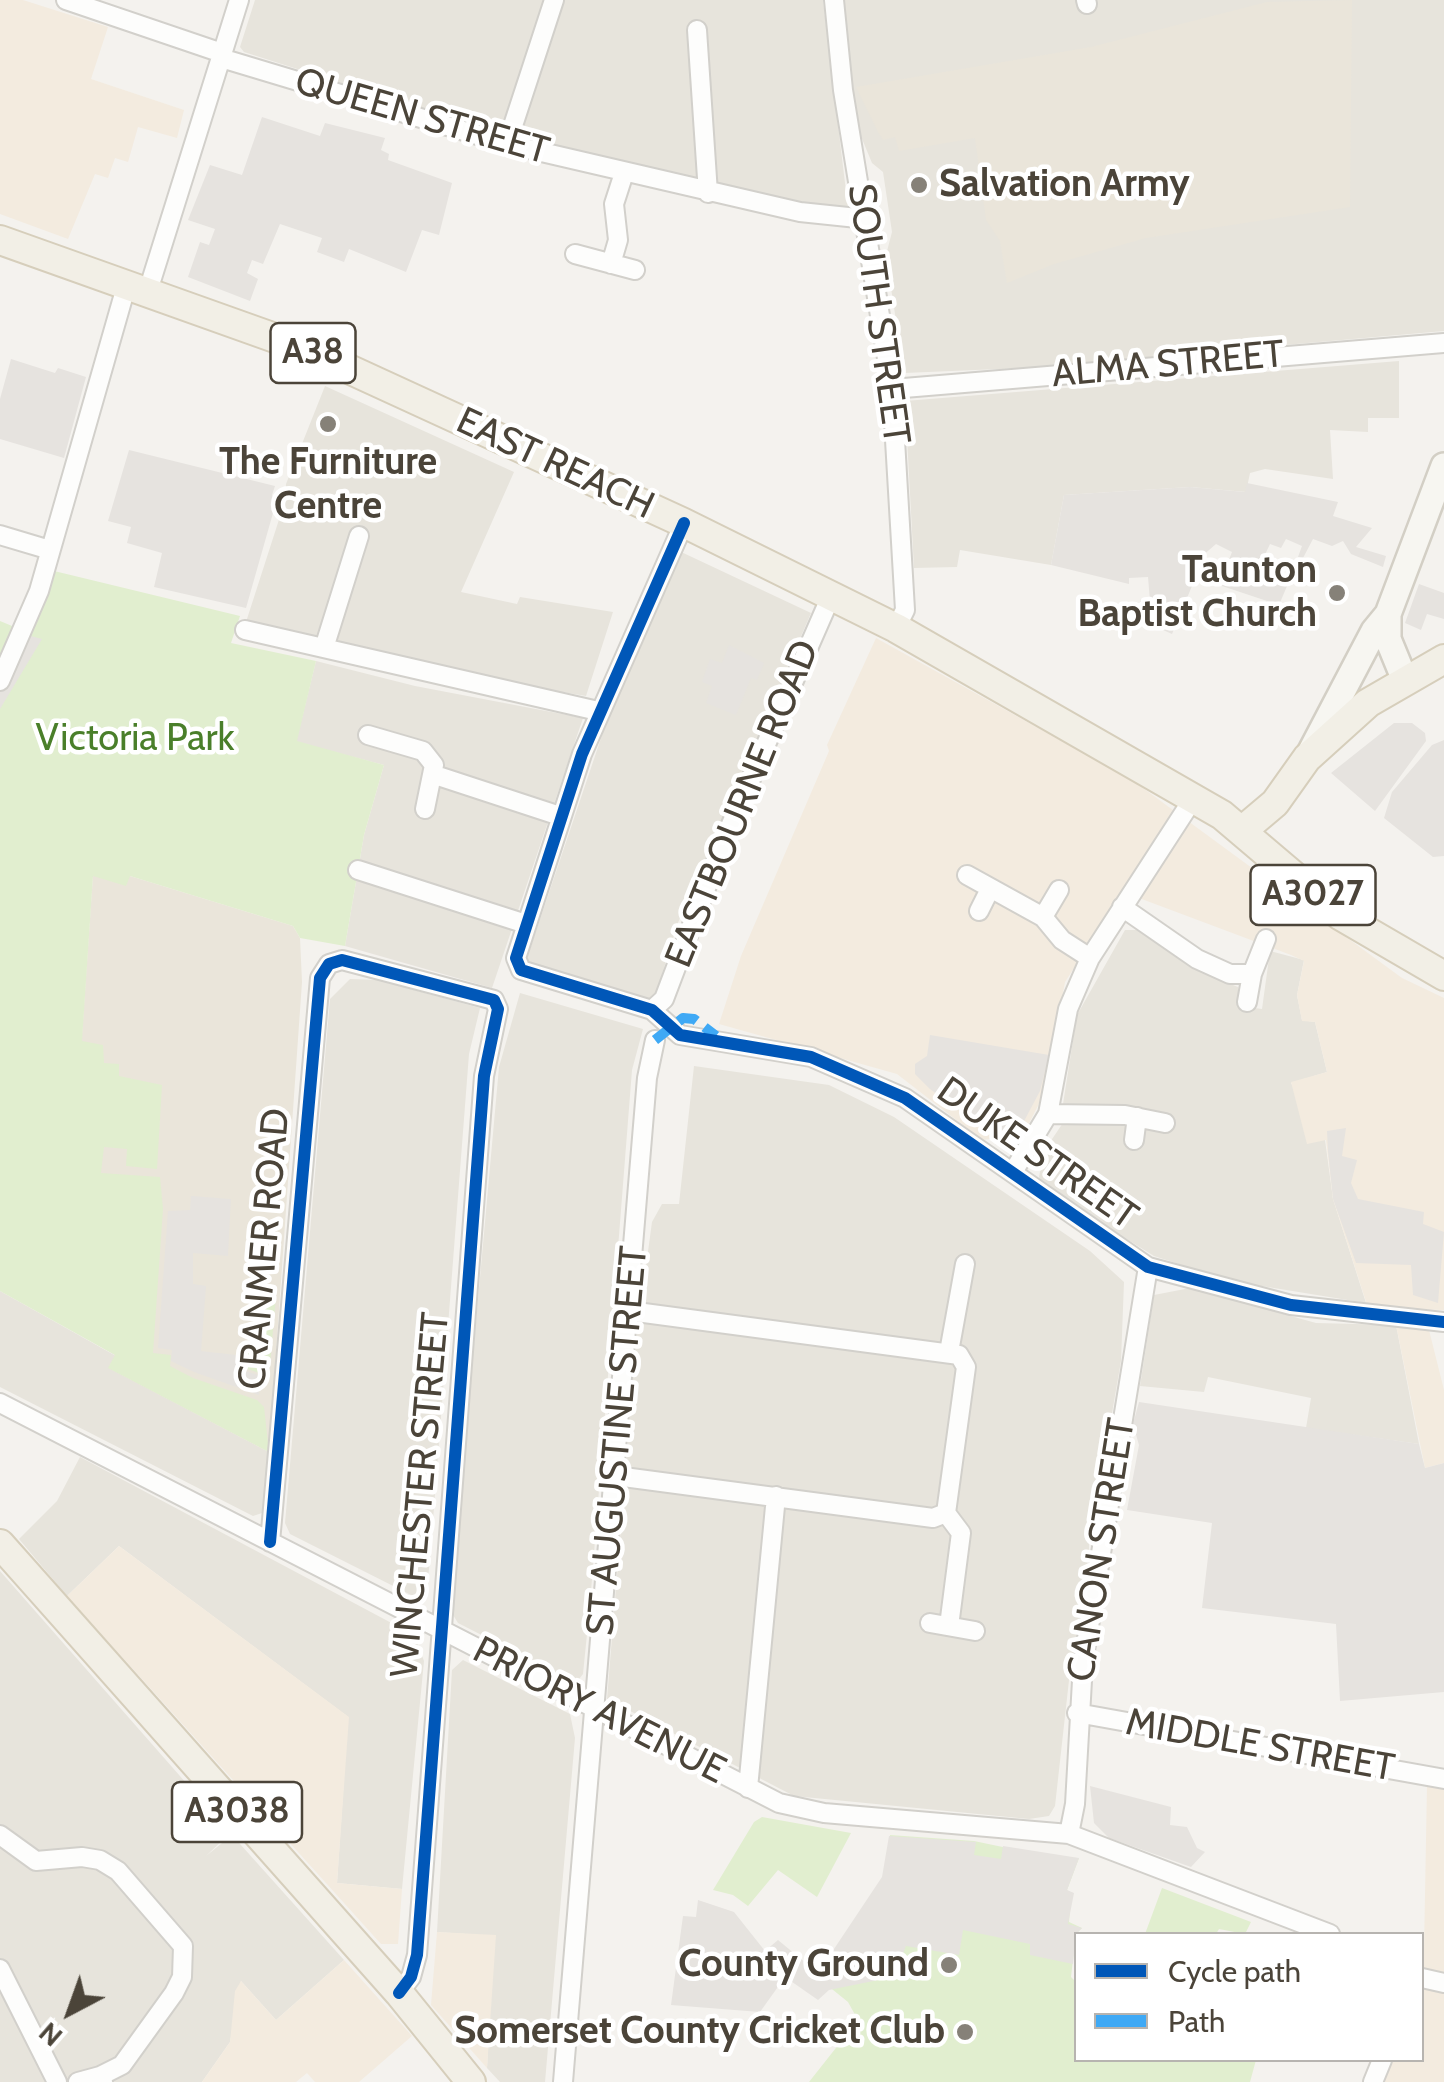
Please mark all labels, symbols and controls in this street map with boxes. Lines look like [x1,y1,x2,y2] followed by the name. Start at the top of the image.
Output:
[290,59,554,175] street label: QUEEN STREET
[939,162,1190,208] place label: Salvation Army
[908,174,930,196] marker: Salvation Army
[837,181,919,447] street label: SOUTH STREET
[270,323,356,383] road number: A38
[1050,332,1286,398] street label: ALMA STREET
[449,398,661,530] street label: EAST REACH
[317,413,339,435] marker: The Furniture Centre
[219,440,437,530] place label: The Furniture Centre
[1078,548,1317,638] place label: Taunton Baptist Church
[1326,582,1348,604] marker: Taunton Baptist Church
[657,634,829,974] street label: EASTBOURNE ROAD
[35,716,235,762] park label: Victoria Park
[1250,865,1376,925] road number: A3027
[928,1068,1146,1240] street label: DUKE STREET
[230,1106,300,1392] street label: CRANMER ROAD
[578,1244,658,1638] street label: ST AUGUSTINE STREET
[382,1311,460,1679] street label: WINCHESTER STREET
[1059,1415,1145,1685] street label: CANON STREET
[465,1628,733,1794] street label: PRIORY AVENUE
[1122,1700,1398,1792] street label: MIDDLE STREET
[172,1782,302,1842] road number: A3038
[1074,1932,1424,2062] legend
[678,1942,929,1988] place label: County Ground
[1168,1953,1301,1990] text: Cycle path
[938,1954,960,1976] marker: County Ground
[20,1962,120,2062] north arrow
[1168,2003,1225,2040] text: Path
[454,2009,945,2055] place label: Somerset County Cricket Club
[32,2015,69,2054] text: N
[954,2021,976,2043] marker: Somerset County Cricket Club

